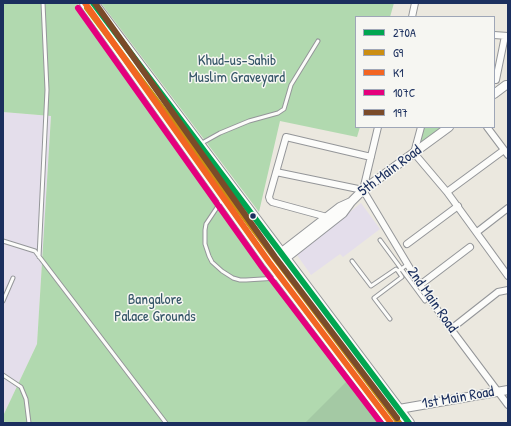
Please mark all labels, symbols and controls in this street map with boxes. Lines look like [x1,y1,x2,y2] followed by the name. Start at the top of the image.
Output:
[355,16,495,128] legend
[393,24,416,41] text: 270A
[393,44,403,61] text: G9
[189,52,285,87] park label: Khud-us-Sahib Muslim Graveyard
[393,64,404,81] text: K1
[393,84,415,101] text: 107C
[393,104,408,121] text: 197
[355,141,425,201] street label: 5th Main Road
[248,211,258,221] unlabelled marker
[403,264,461,336] street label: 2nd Main Road
[114,291,196,326] park label: Bangalore Palace Grounds
[421,383,495,413] street label: 1st Main Road

